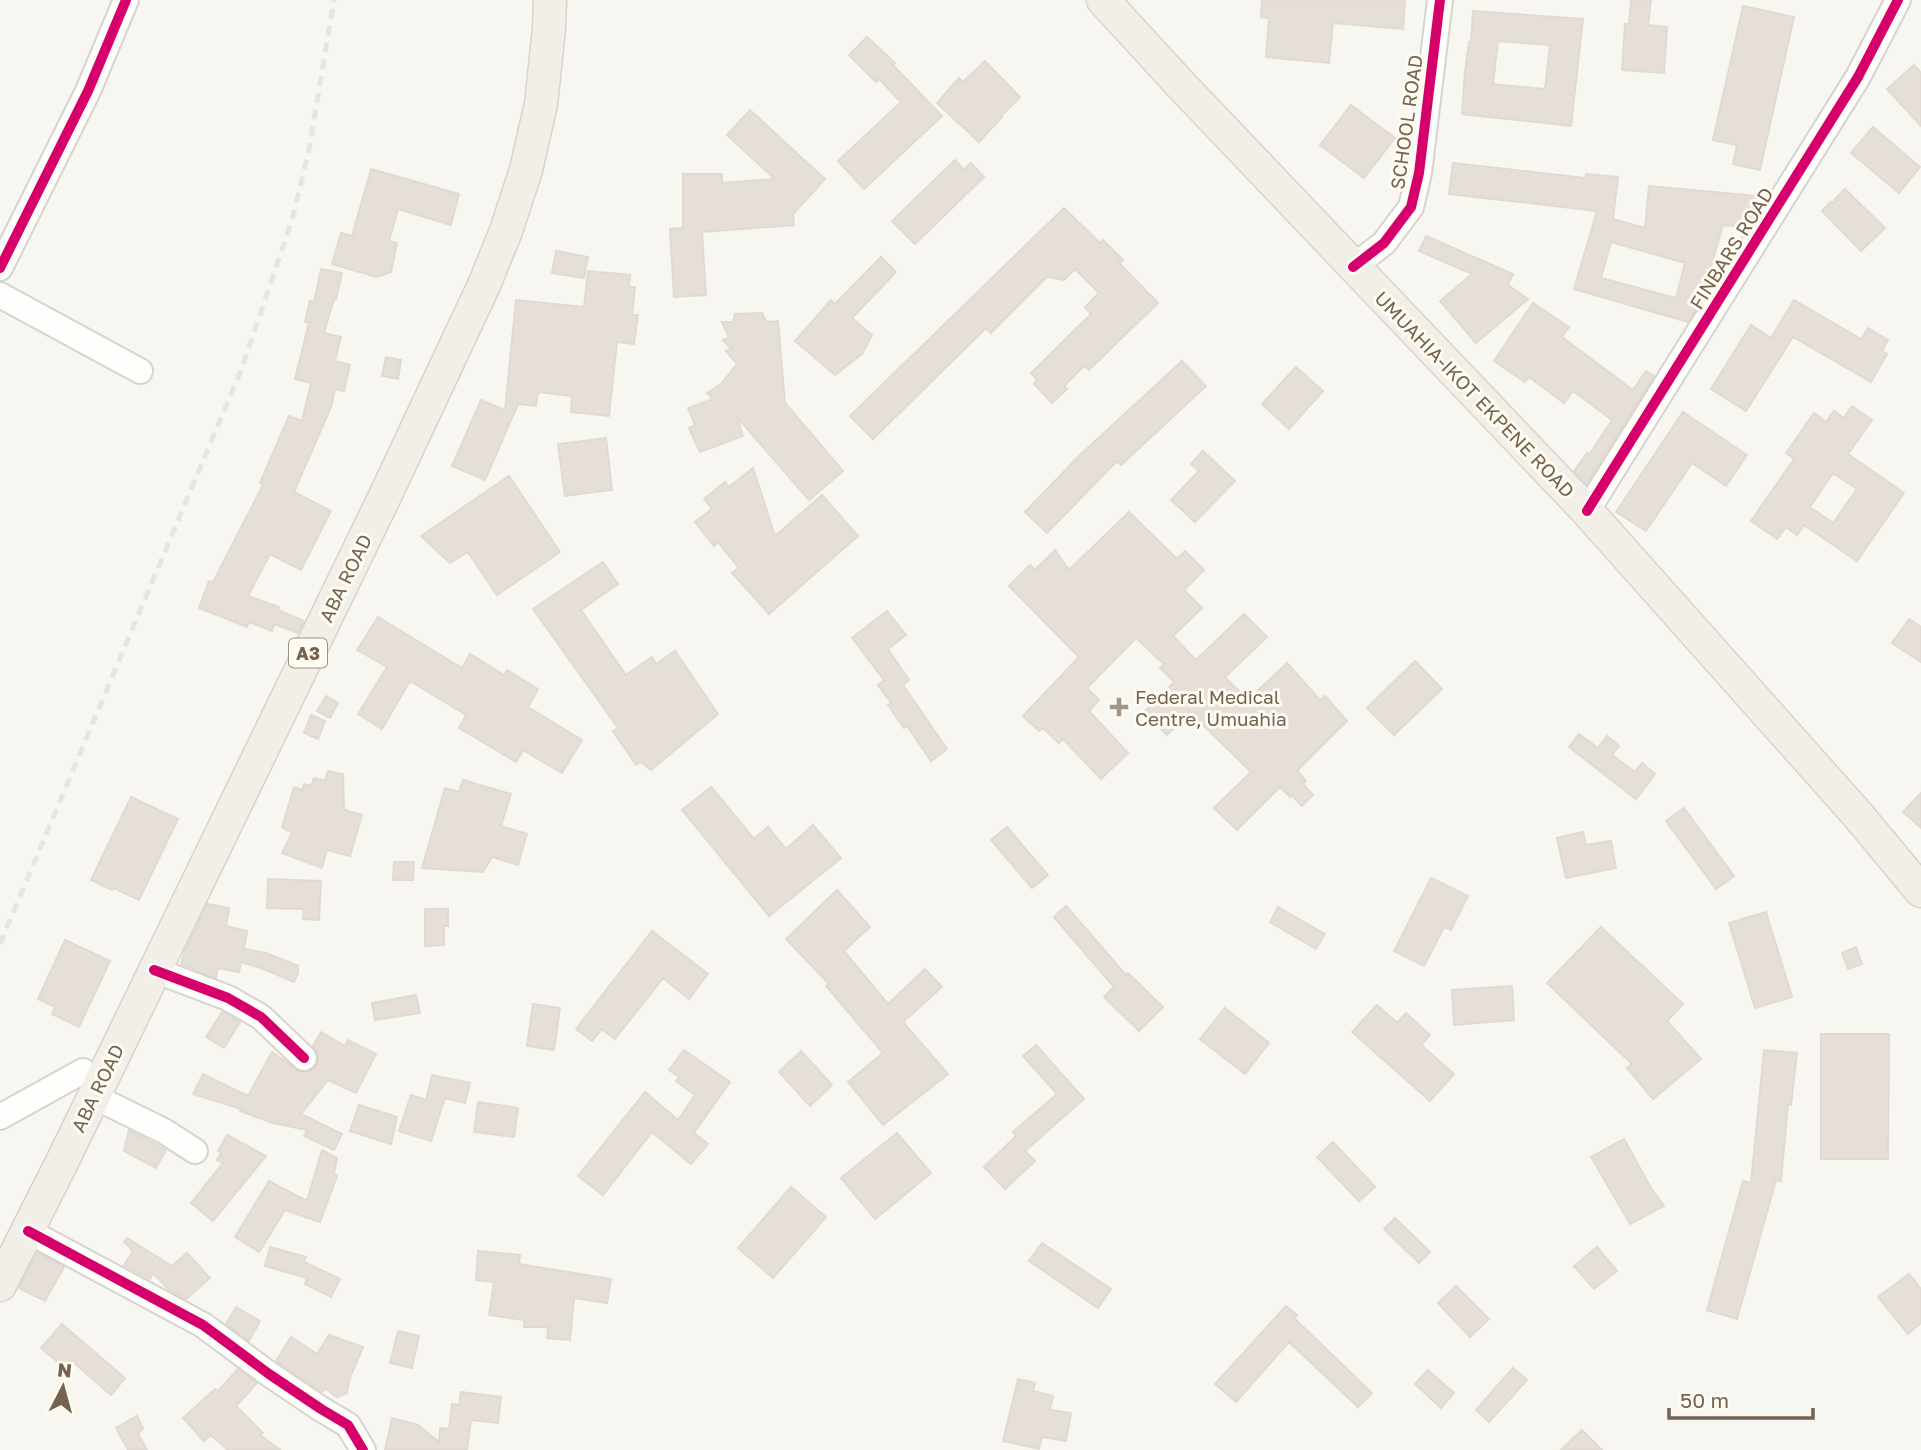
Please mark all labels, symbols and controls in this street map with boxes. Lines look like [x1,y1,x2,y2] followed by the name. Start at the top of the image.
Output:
[1385,53,1427,191] street label: SCHOOL ROAD
[1684,183,1778,313] street label: FINBARS ROAD
[1370,286,1580,502] street label: UMUAHIA-IKOT EKPENE ROAD
[314,530,376,626] street label: ABA ROAD
[289,638,327,668] road number: A3
[1135,685,1287,730] place label: Federal Medical Centre, Umuahia
[1109,697,1129,717] marker: Federal Medical Centre, Umuahia
[66,1040,128,1136] street label: ABA ROAD
[28,1352,98,1422] north arrow
[56,1357,73,1382] text: N
[1669,1376,1812,1420] scale bar
[1680,1387,1729,1413] text: 50 m

